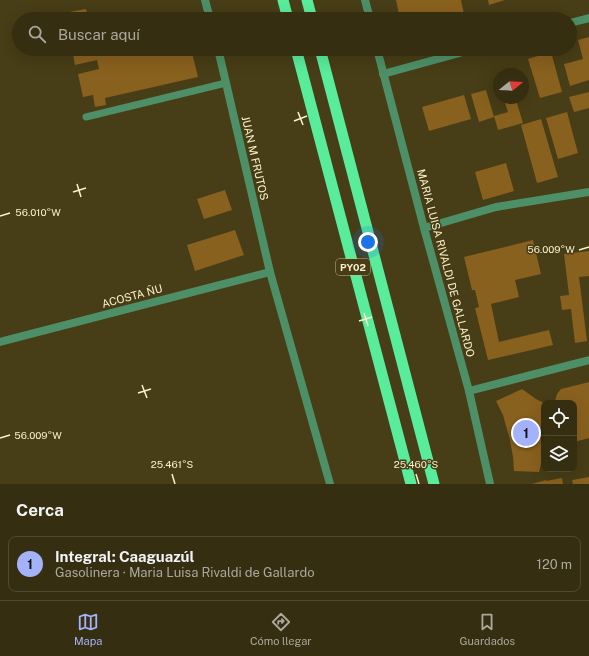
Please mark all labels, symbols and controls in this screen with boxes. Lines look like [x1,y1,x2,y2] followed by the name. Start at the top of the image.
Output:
[12,12,577,56] search box
[26,23,48,45] icon: search
[58,26,140,43] text: Buscar aquí
[493,68,529,104] north arrow
[239,115,271,201] street label: JUAN M FRUTOS
[415,168,477,358] street label: MARIA LUISA RIVALDI DE GALLARDO
[15,206,61,218] text: 56.010°W
[358,232,378,252] your location
[527,243,575,255] text: 56.009°W
[336,259,370,275] road number: PY02
[100,282,164,310] street label: ACOSTA ÑU
[541,400,577,472] map controls
[541,400,577,436] button: locate
[513,418,539,448] pin: 1
[14,429,62,441] text: 56.009°W
[541,436,577,472] button: layers
[151,458,194,470] text: 25.461°S
[394,458,439,470] text: 25.460°S
[16,500,64,520] text: Cerca
[55,548,195,565] text: Integral: Caaguazúl
[27,557,33,572] text: 1
[537,557,572,572] text: 120 m
[55,565,315,580] text: Gasolinera · Maria Luisa Rivaldi de Gallardo
[74,611,102,647] tab: Mapa
[250,611,312,647] tab: Cómo llegar
[459,611,515,647] tab: Guardados

